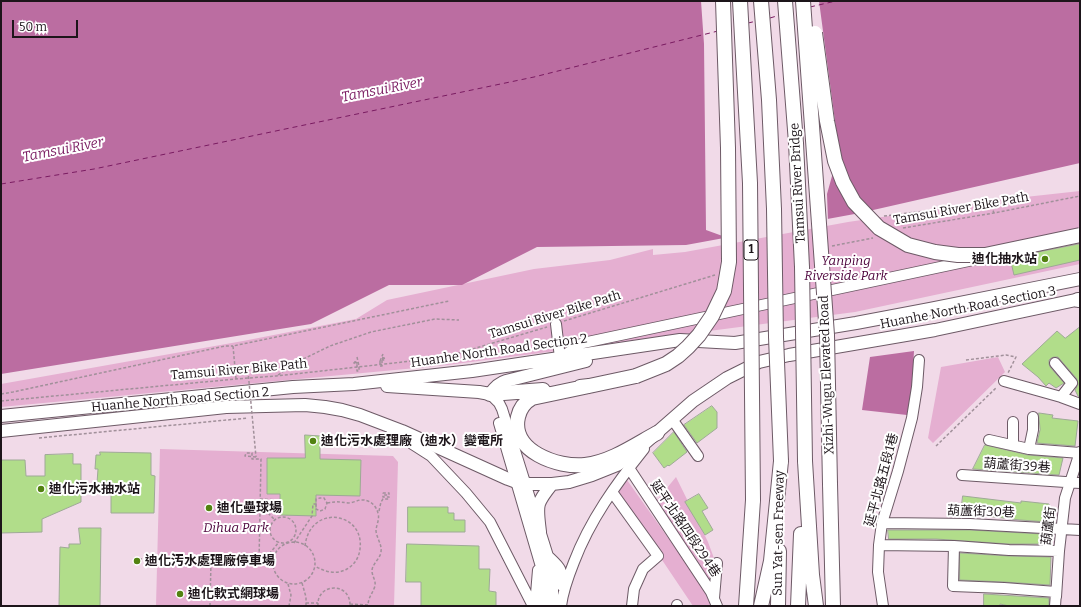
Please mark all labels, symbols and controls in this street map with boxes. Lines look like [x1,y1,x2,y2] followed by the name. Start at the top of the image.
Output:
[14,12,80,38] scale bar
[19,20,47,34] text: 50 m
[340,74,424,106] water label: Tamsui River
[787,122,809,244] street label: Tamsui River Bridge
[21,134,105,166] water label: Tamsui River
[892,189,1030,229] street label: Tamsui River Bike Path
[744,240,758,260] road number: 1
[972,251,1037,267] place label: 迪化抽水站
[804,253,888,284] park label: Yanping Riverside Park
[1040,254,1050,264] marker: 迪化抽水站
[879,283,1057,333] street label: Huanhe North Road Section 3
[487,288,623,342] street label: Tamsui River Bike Path
[816,295,838,455] street label: Xizhi-Wugu Elevated Road
[410,331,588,371] street label: Huanhe North Road Section 2
[170,356,308,384] street label: Tamsui River Bike Path
[90,384,270,416] street label: Huanhe North Road Section 2
[862,431,902,529] street label: 延平北路五段1巷
[321,433,503,449] place label: 迪化污水處理廠（迪水）變電所
[308,436,318,446] marker: 迪化污水處理廠（迪水）變電所
[983,456,1051,476] street label: 葫蘆街39巷
[770,470,788,596] street label: Sun Yat-sen Freeway
[647,478,723,580] street label: 延平北路四段294巷
[49,481,140,497] place label: 迪化污水抽水站
[36,484,46,494] marker: 迪化污水抽水站
[217,500,282,516] place label: 迪化壘球場
[204,503,214,513] marker: 迪化壘球場
[947,503,1015,521] street label: 葫蘆街30巷
[1039,506,1059,546] street label: 葫蘆街
[203,520,269,536] park label: Dihua Park
[145,553,275,569] place label: 迪化汚水處理廠停車場
[132,556,142,566] marker: 迪化汚水處理廠停車場
[188,586,279,602] place label: 迪化軟式網球場
[175,589,185,599] marker: 迪化軟式網球場

